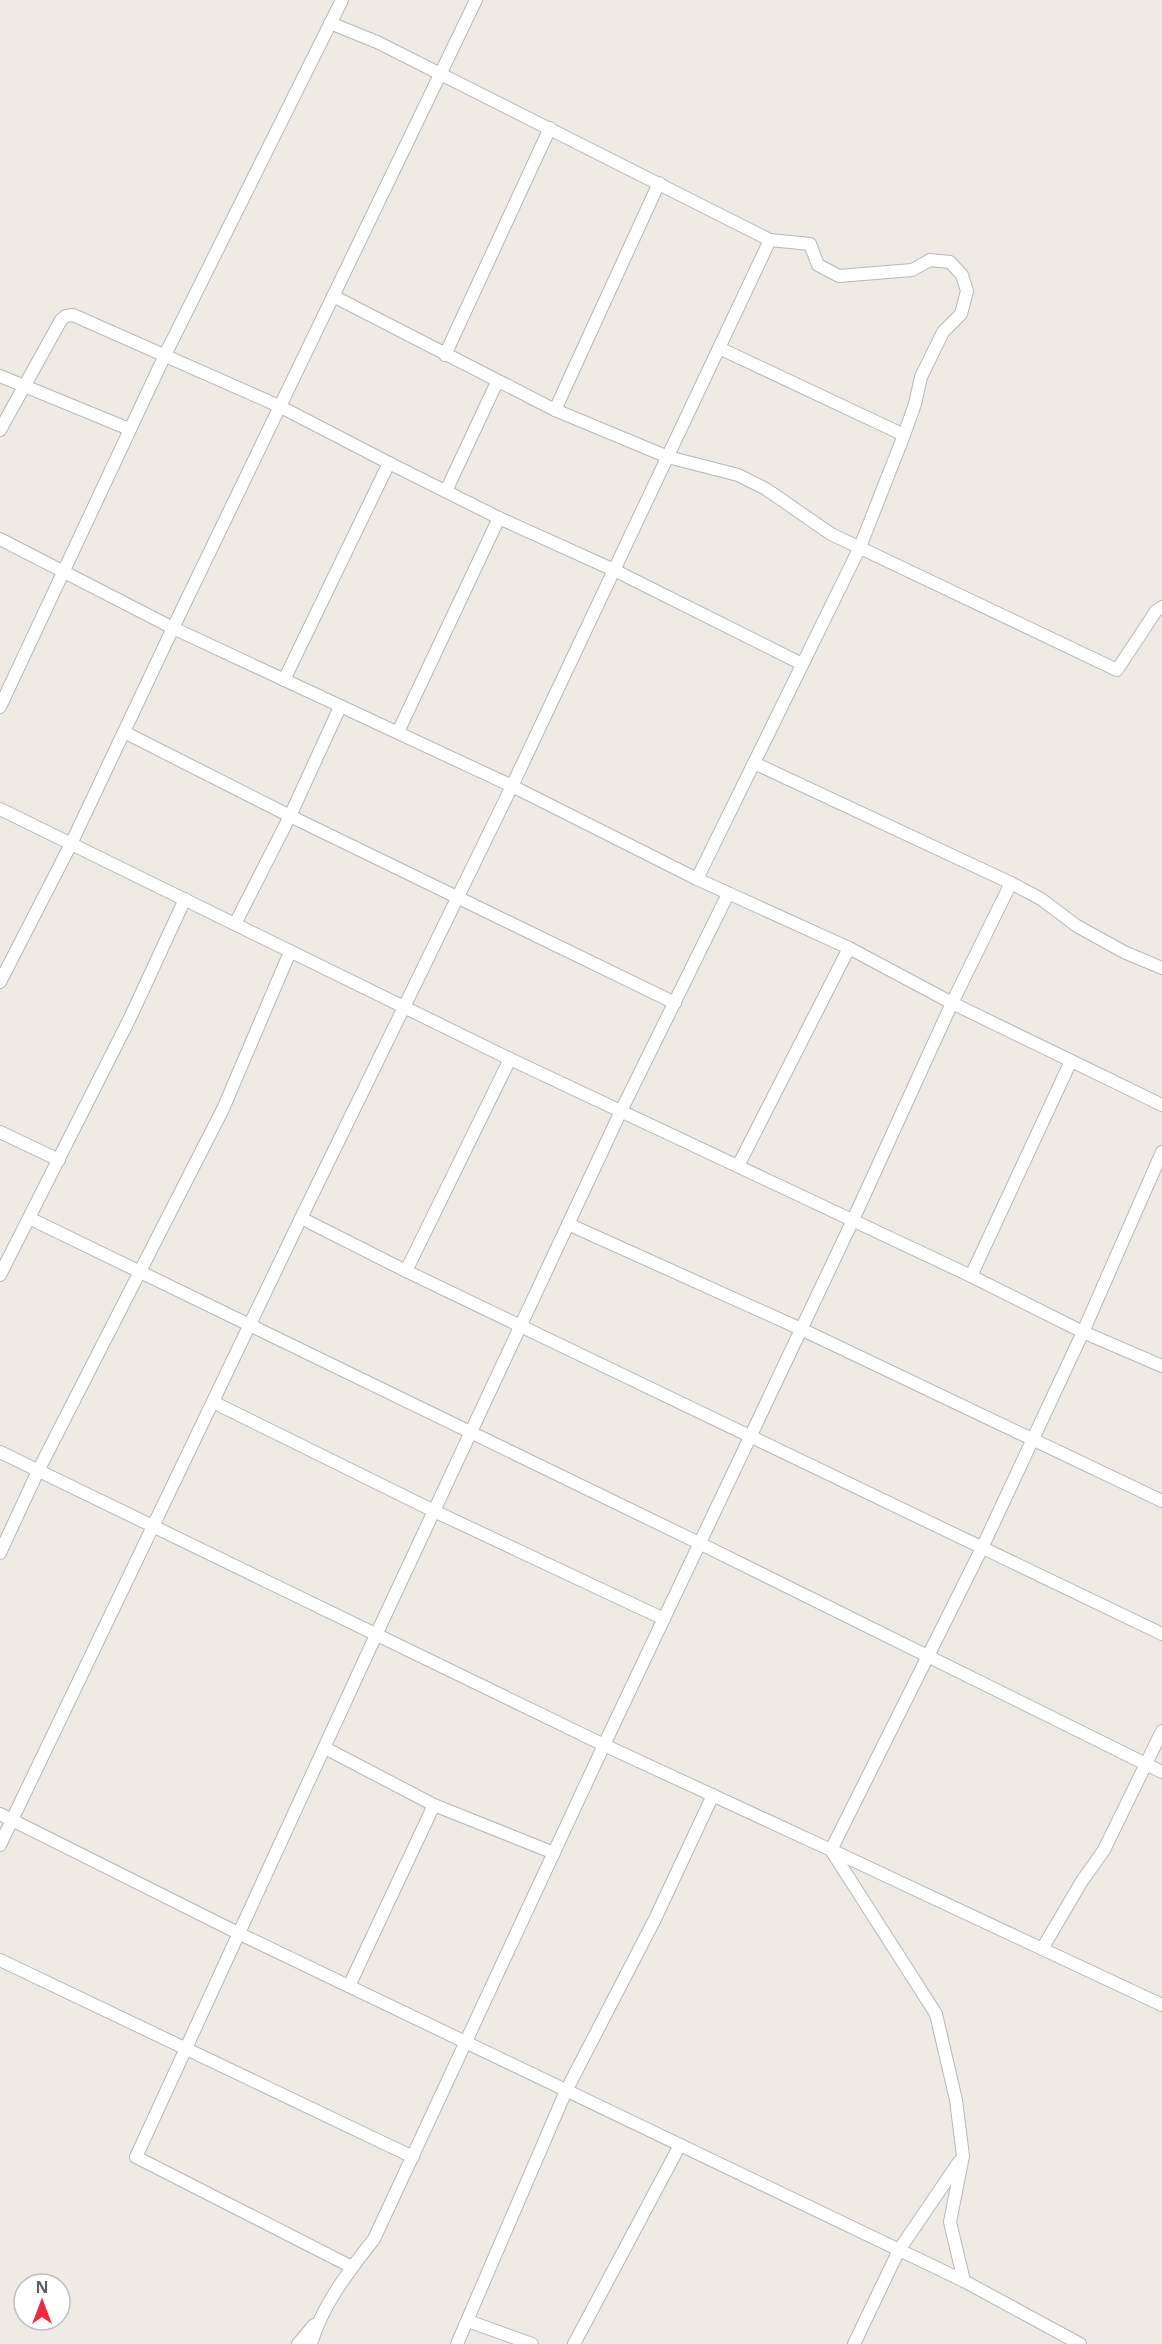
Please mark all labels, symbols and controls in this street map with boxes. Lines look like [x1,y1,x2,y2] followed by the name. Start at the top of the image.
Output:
[12,2272,72,2332] north arrow
[35,2276,49,2298] text: N

